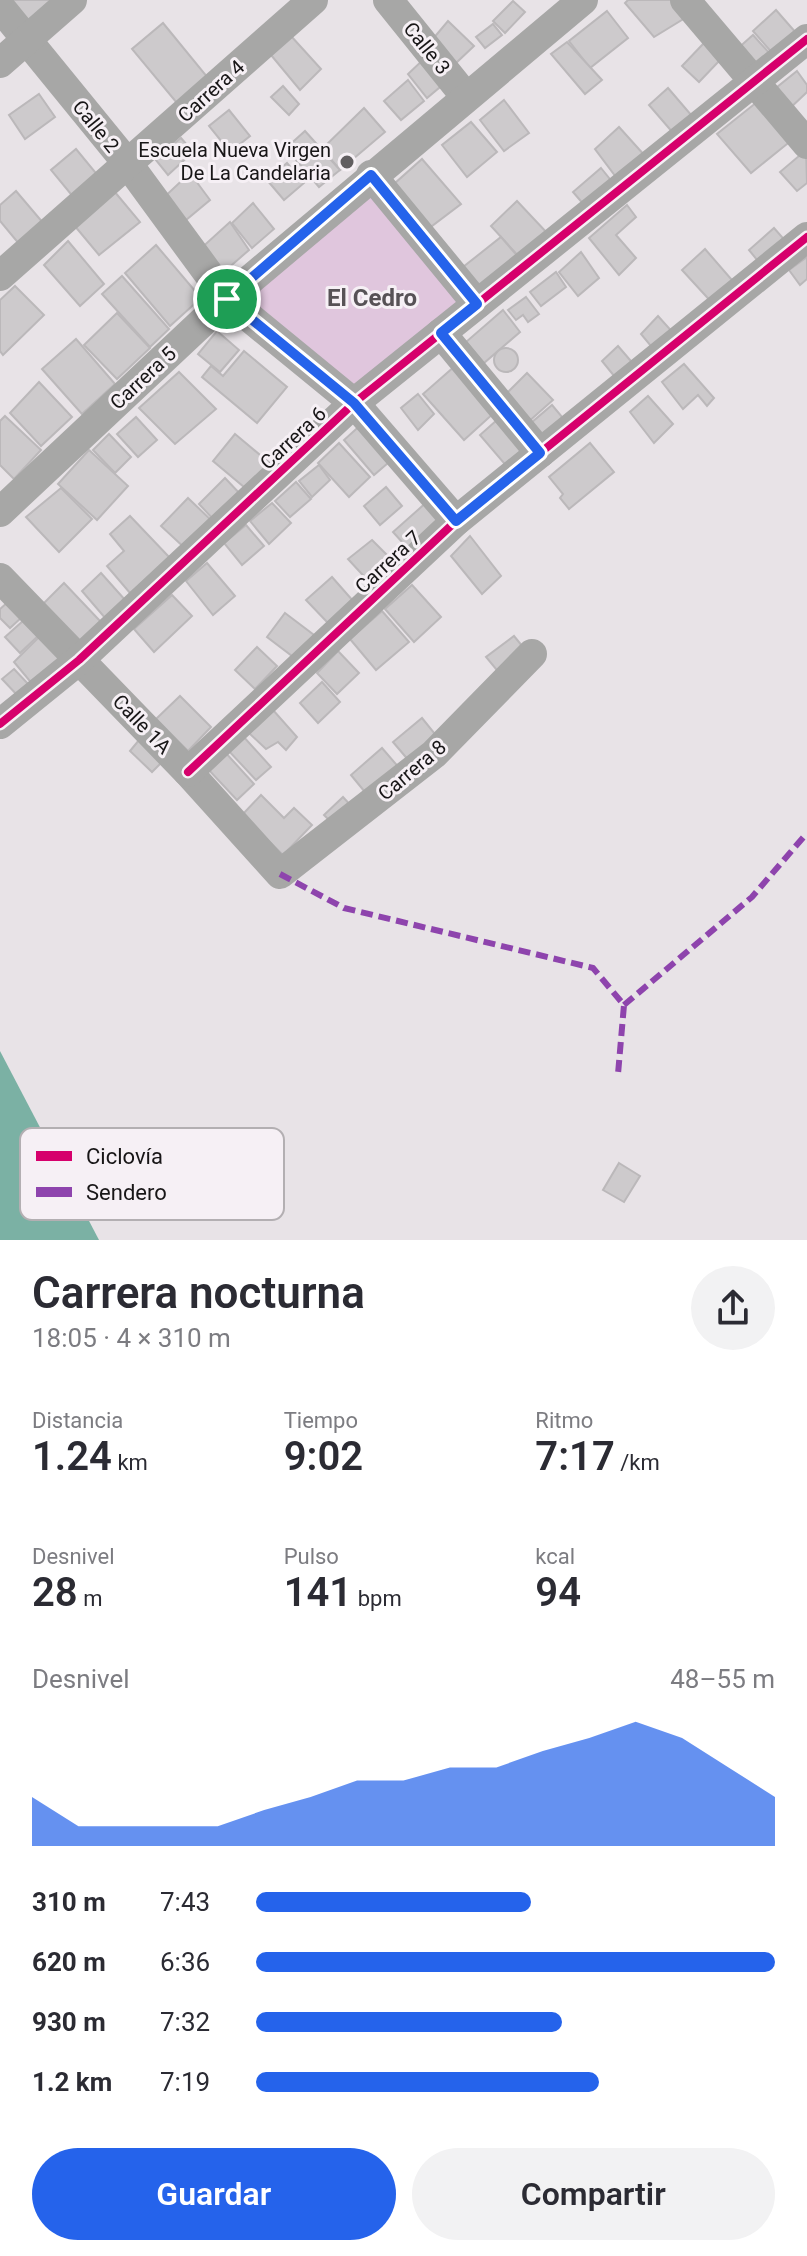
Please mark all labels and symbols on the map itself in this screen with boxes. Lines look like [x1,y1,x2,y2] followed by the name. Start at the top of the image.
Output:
[399,17,455,79] street label: Calle 3
[173,55,249,127] street label: Carrera 4
[68,95,124,157] street label: Calle 2
[138,138,331,185] place label: Escuela Nueva Virgen De La Candelaria
[338,153,356,171] marker: Escuela Nueva Virgen De La Candelaria
[193,265,261,333] pin
[327,284,417,312] district label: El Cedro
[105,341,181,415] street label: Carrera 5
[255,401,331,475] street label: Carrera 6
[350,525,426,599] street label: Carrera 7
[108,689,176,759] street label: Calle 1A
[373,735,451,805] street label: Carrera 8
[20,1128,284,1220] legend
[86,1144,163,1169] text: Ciclovía
[86,1180,167,1205] text: Sendero

